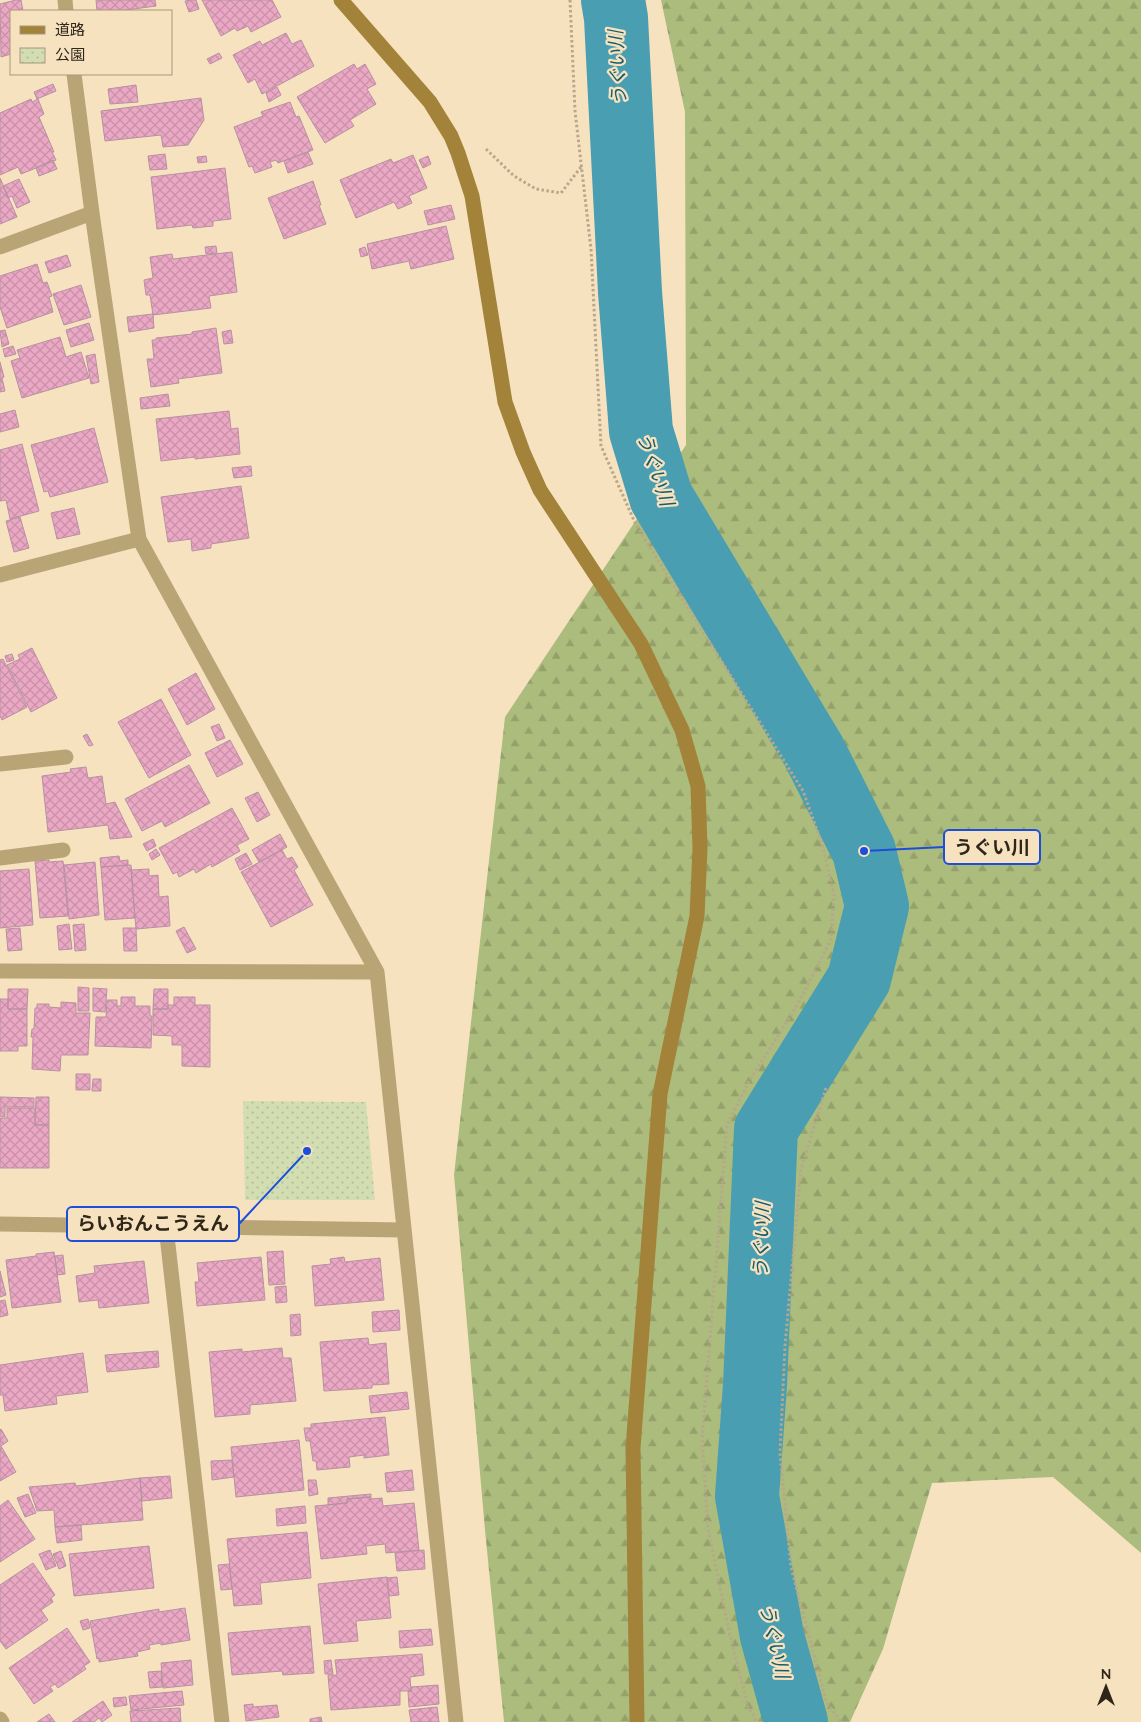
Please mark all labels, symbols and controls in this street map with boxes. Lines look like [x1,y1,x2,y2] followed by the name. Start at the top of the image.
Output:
[10,10,172,75] legend
[55,20,85,39] text: 道路
[603,27,631,107] water label: うぐい川
[55,45,85,64] text: 公園
[632,429,680,511] water label: うぐい川
[944,830,1040,864] callout: うぐい川
[954,835,1030,859] text: うぐい川
[748,1200,774,1278] water label: うぐい川
[67,1207,239,1241] callout: らいおんこうえん
[77,1211,229,1235] text: らいおんこうえん
[755,1601,796,1683] water label: うぐい川
[1081,1662,1131,1712] north arrow
[1101,1665,1111,1683] text: N

